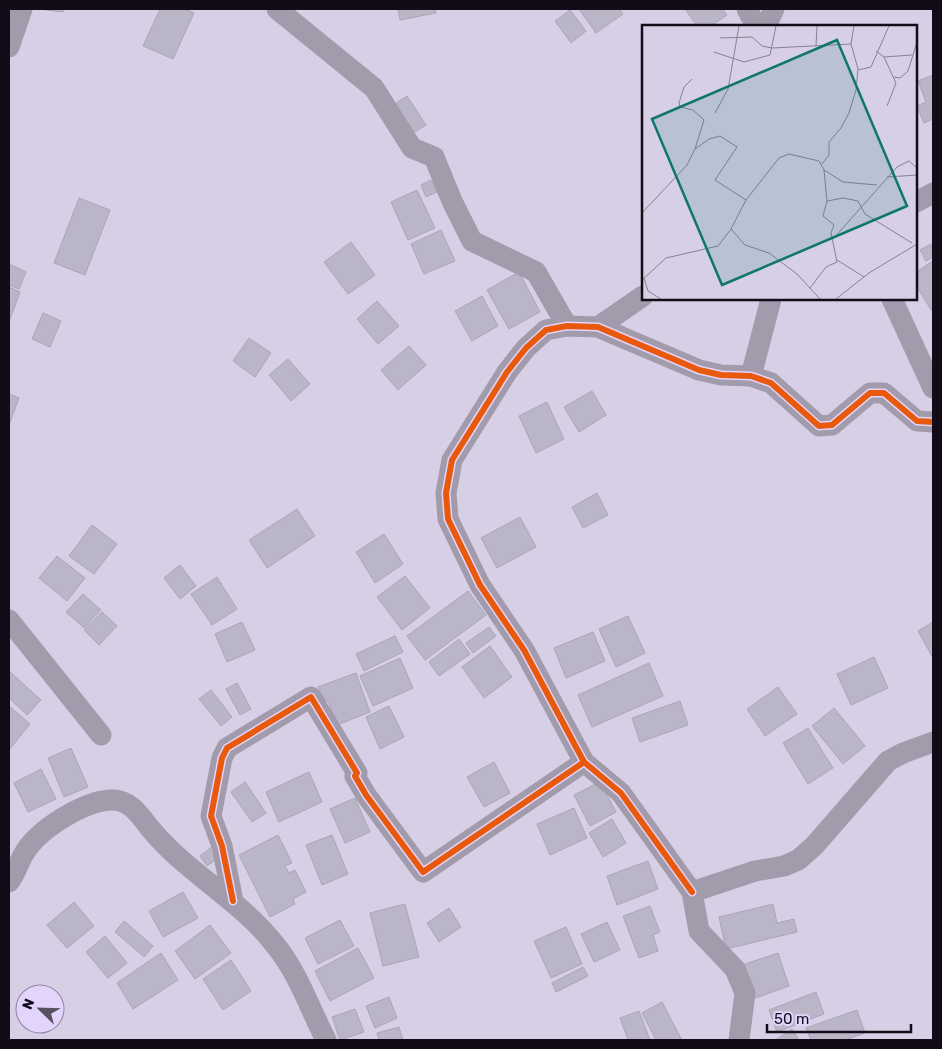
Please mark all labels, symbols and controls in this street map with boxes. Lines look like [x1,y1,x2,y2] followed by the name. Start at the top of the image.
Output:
[642,25,917,300] inset map
[15,984,65,1034] north arrow
[19,996,38,1012] text: N
[767,1002,911,1034] scale bar
[774,1010,809,1028] text: 50 m

